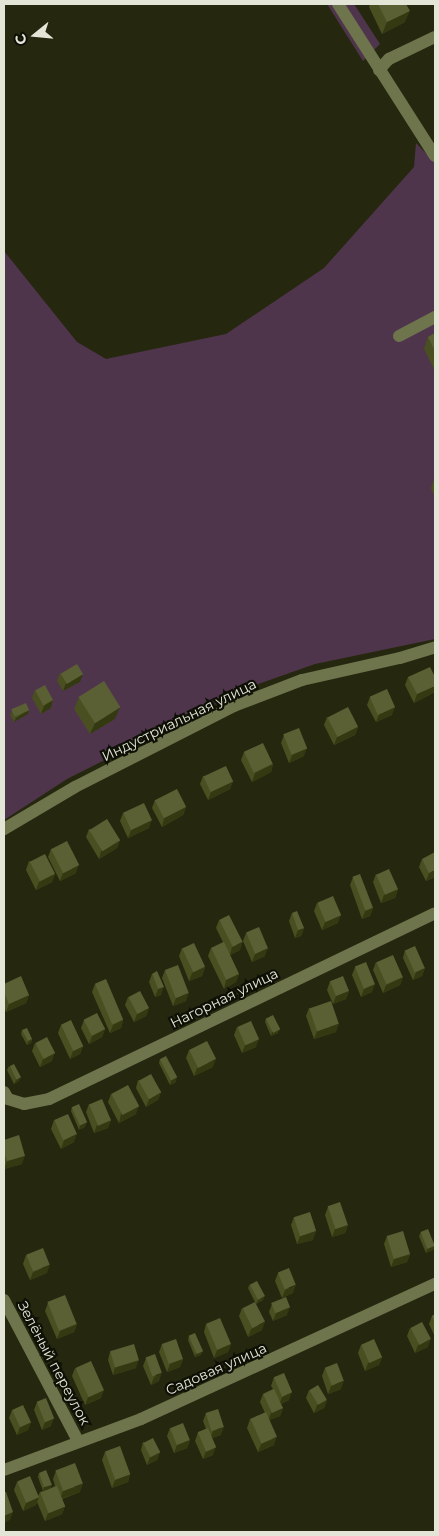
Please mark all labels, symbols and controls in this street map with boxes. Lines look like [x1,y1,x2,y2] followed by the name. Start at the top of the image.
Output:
[10,10,60,60] north arrow
[11,32,31,47] text: С
[99,675,259,765] street label: Индустриальная улица
[167,965,281,1031] street label: Нагорная улица
[14,1298,94,1428] street label: Зелёный переулок
[163,1339,269,1399] street label: Садовая улица

